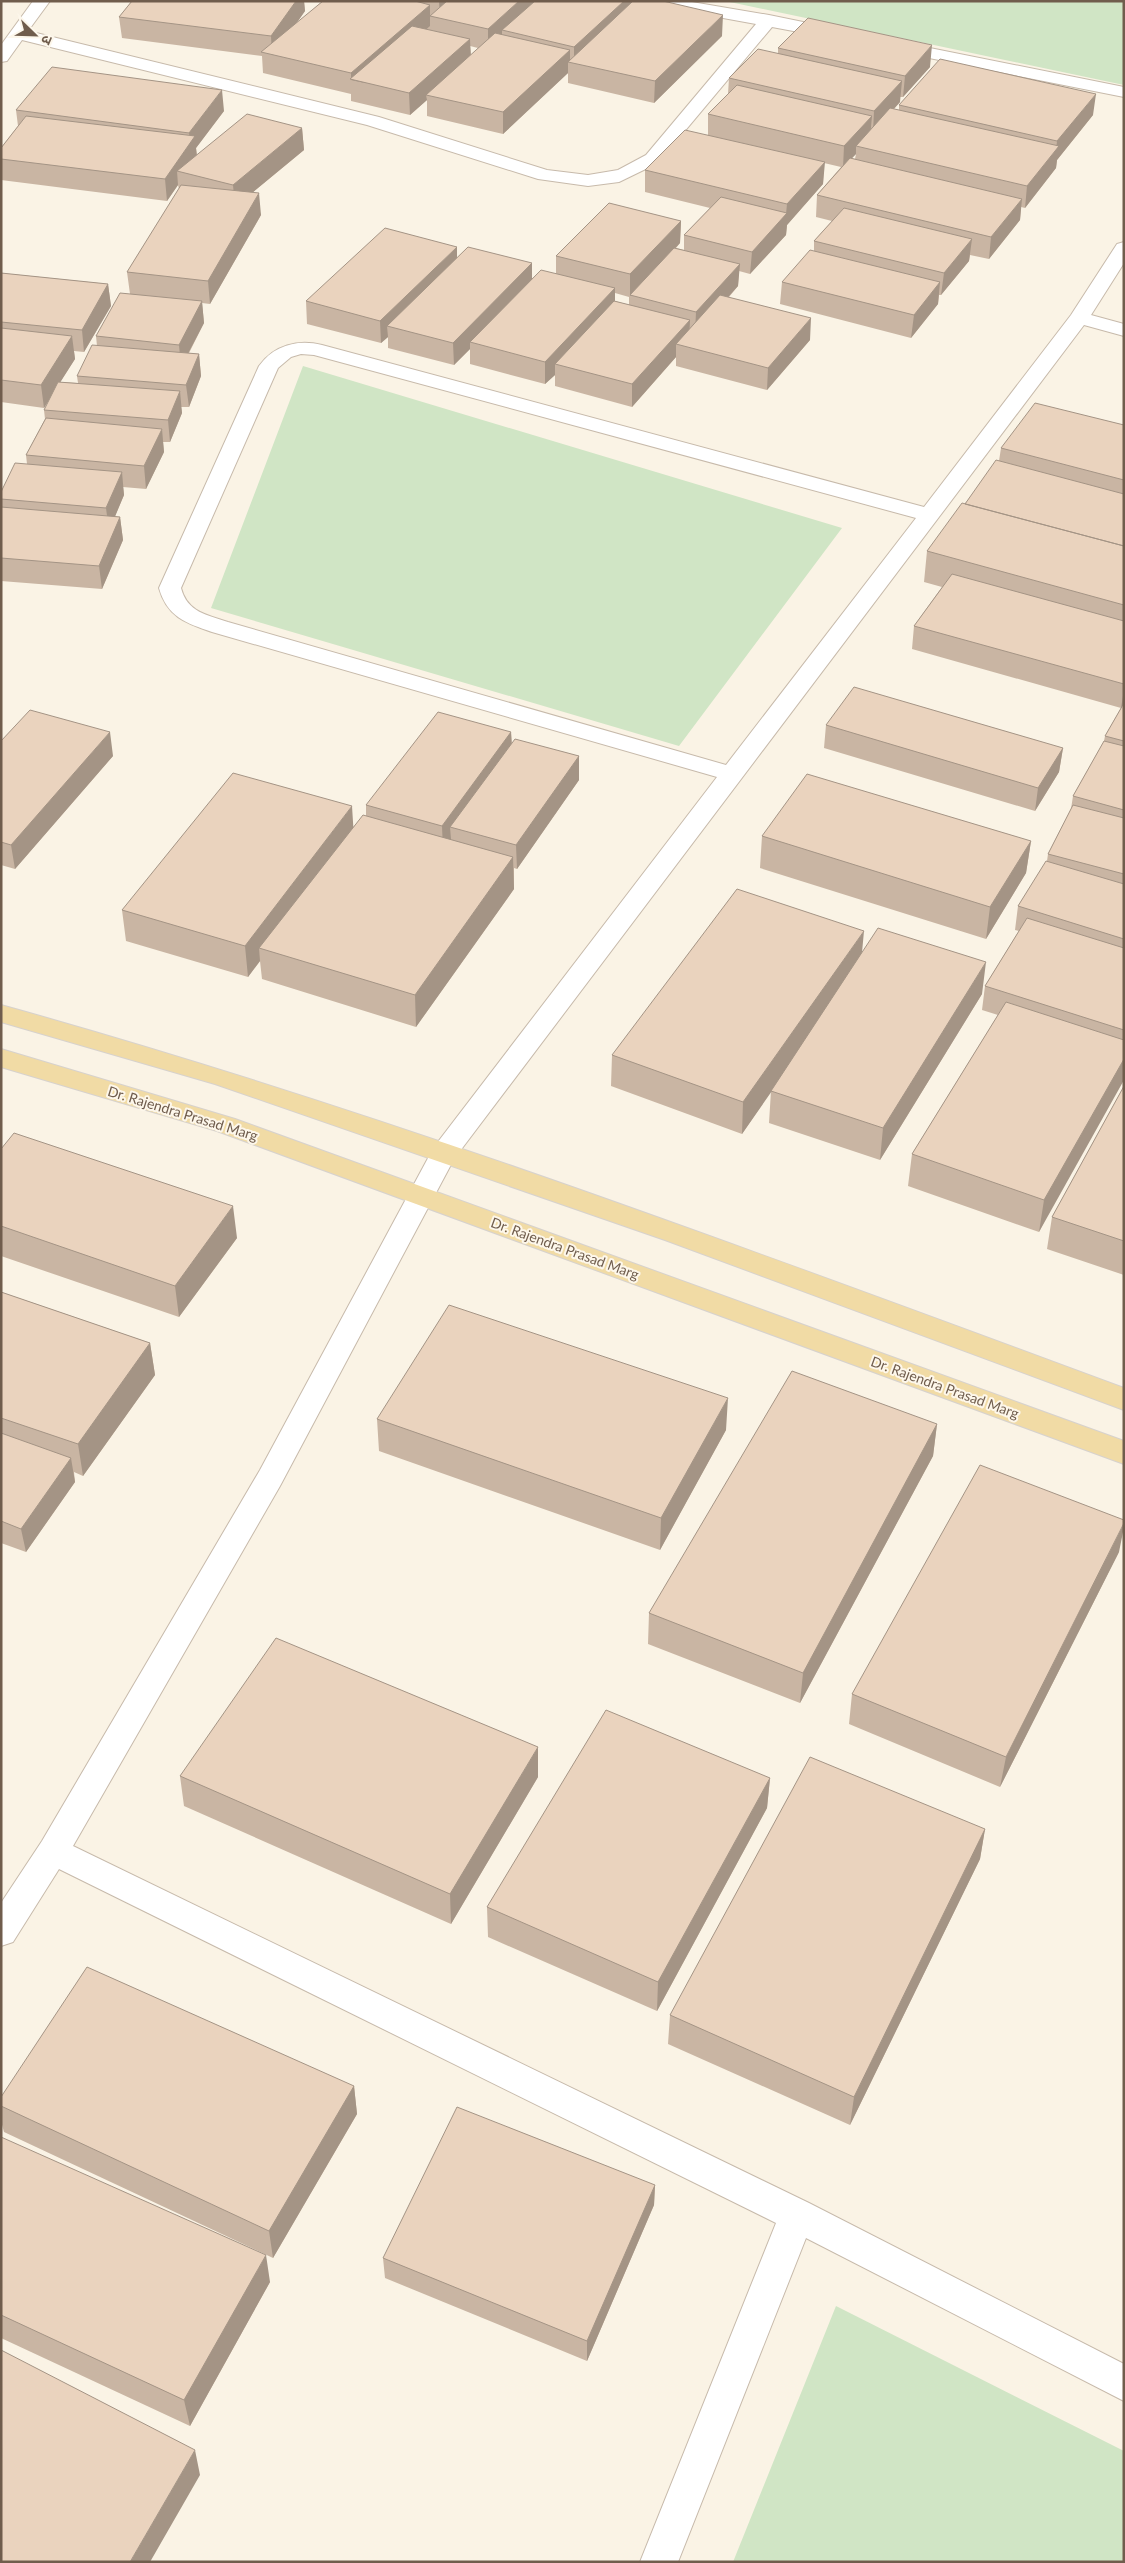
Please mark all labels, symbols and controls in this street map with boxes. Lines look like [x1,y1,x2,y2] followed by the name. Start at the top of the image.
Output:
[10,10,60,60] north arrow
[38,33,57,48] text: उ
[106,1082,260,1144] street label: Dr. Rajendra Prasad Marg
[489,1213,641,1283] street label: Dr. Rajendra Prasad Marg
[869,1352,1021,1422] street label: Dr. Rajendra Prasad Marg

